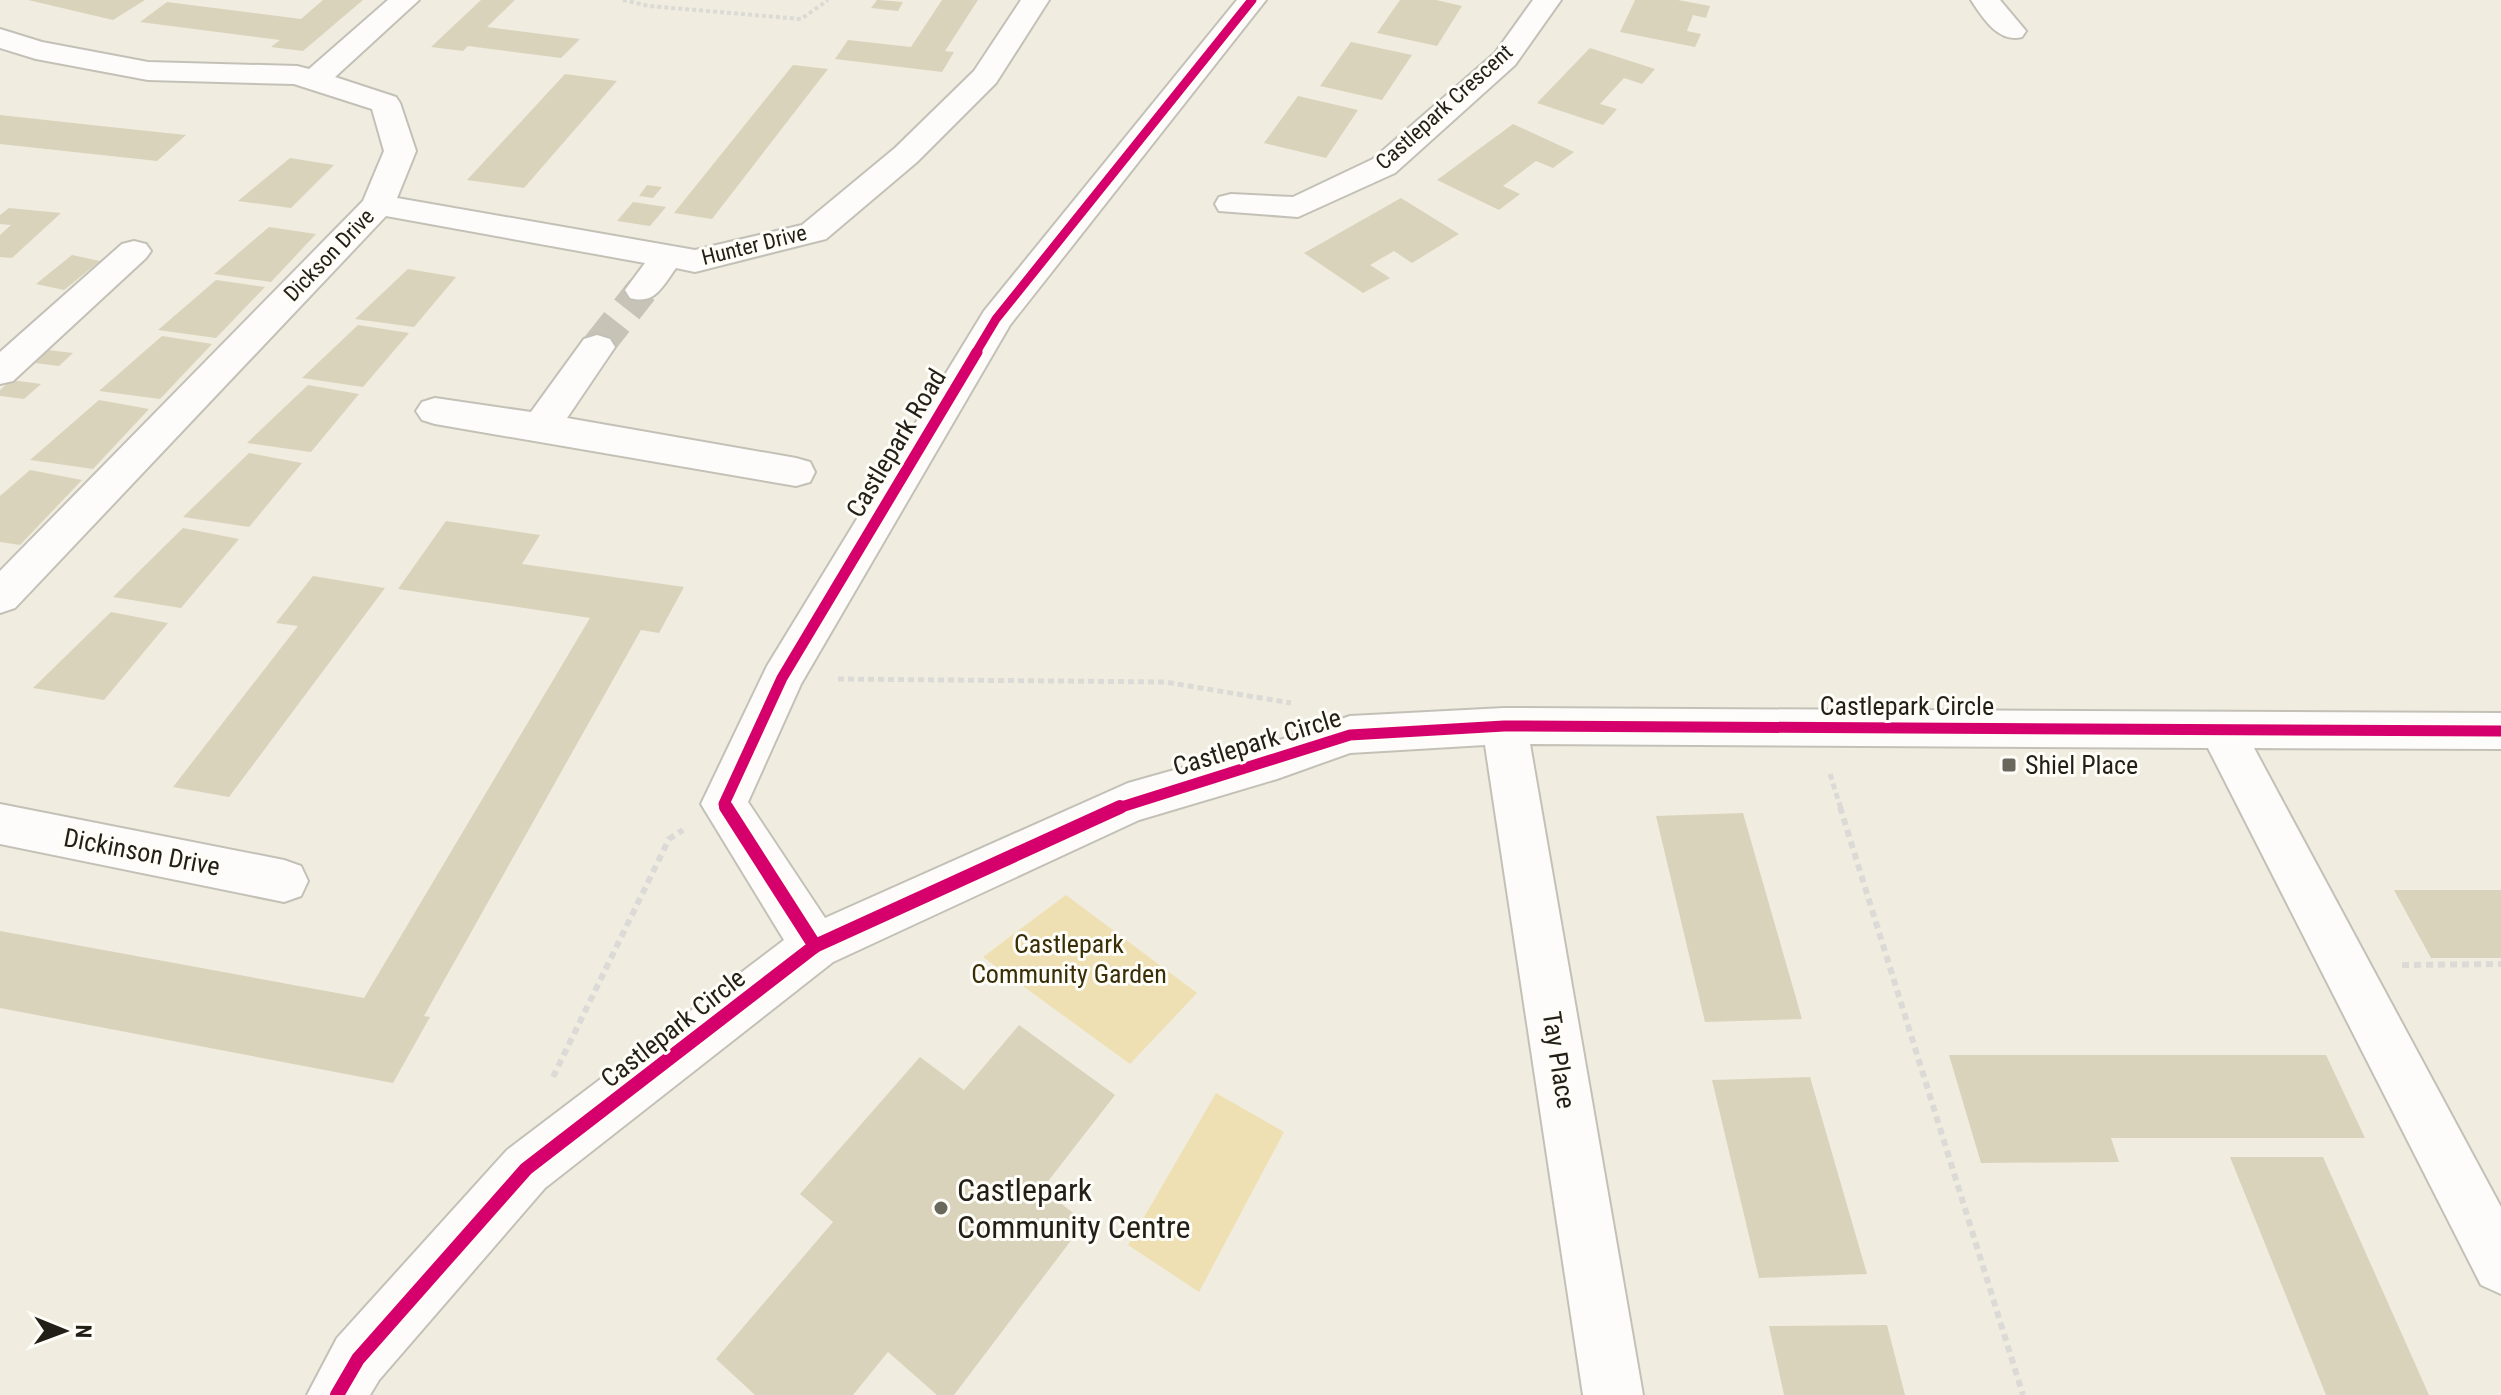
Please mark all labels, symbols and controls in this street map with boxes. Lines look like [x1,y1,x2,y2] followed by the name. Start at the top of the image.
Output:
[1371,39,1517,175] street label: Castlepark Crescent
[279,204,379,306] street label: Dickson Drive
[699,220,809,270] street label: Hunter Drive
[840,363,952,523] street label: Castlepark Road
[1820,691,1994,721] street label: Castlepark Circle
[1169,702,1345,782] street label: Castlepark Circle
[2025,750,2138,780] place label: Shiel Place
[2000,756,2018,774] marker: Shiel Place
[61,822,223,882] street label: Dickinson Drive
[971,929,1167,989] park label: Castlepark Community Garden
[595,963,751,1093] street label: Castlepark Circle
[1537,1009,1581,1111] street label: Tay Place
[957,1171,1190,1246] place label: Castlepark Community Centre
[932,1199,950,1217] marker: Castlepark Community Centre
[24,1291,104,1371] north arrow
[71,1324,96,1338] text: N

